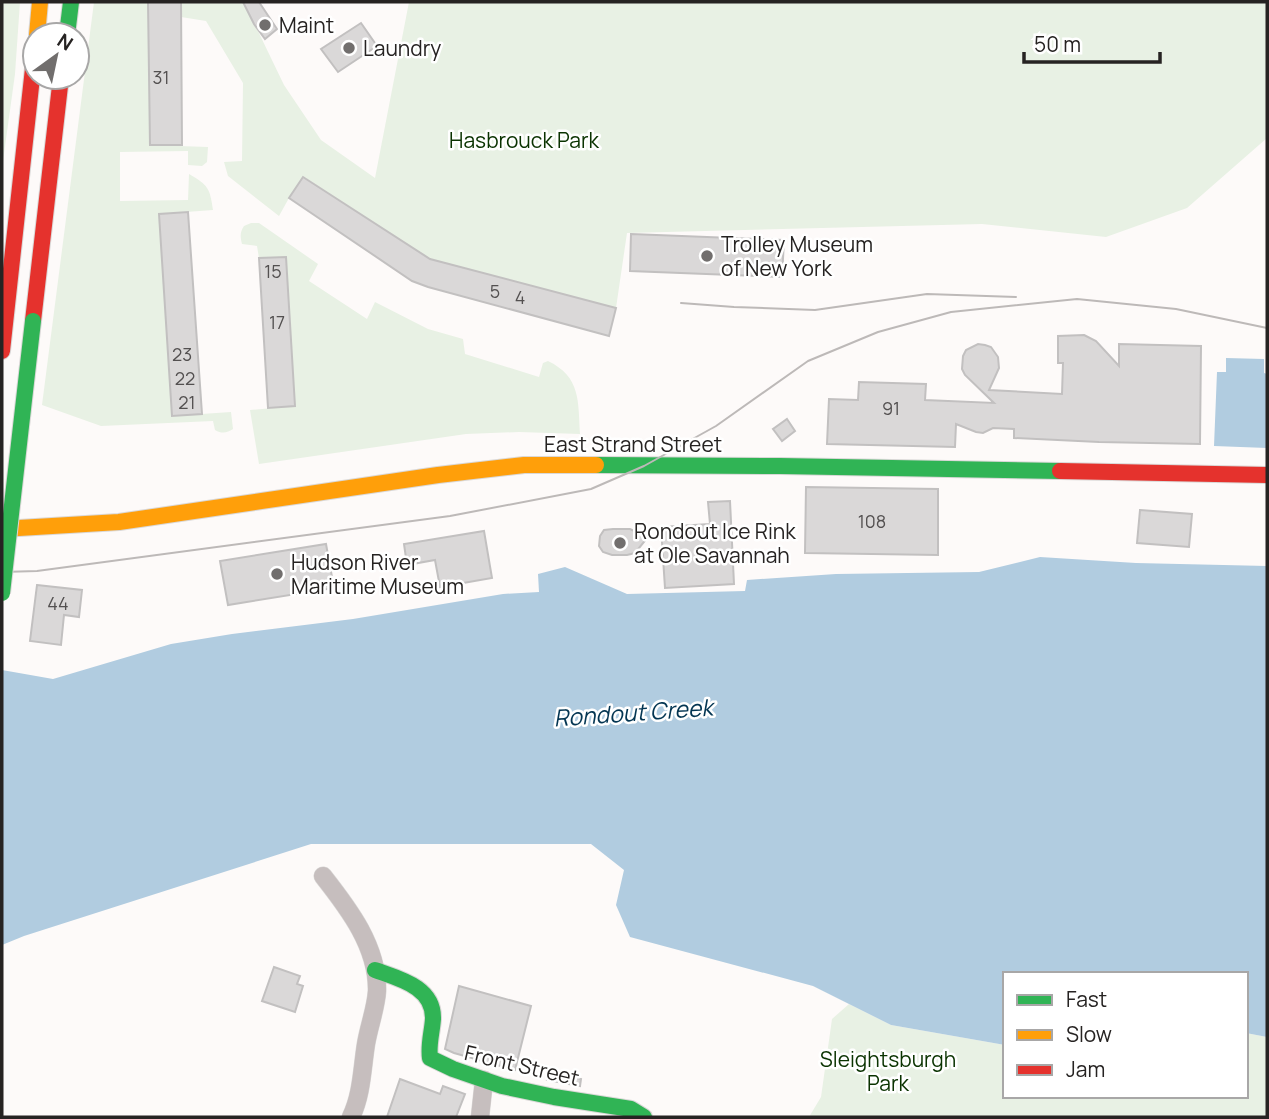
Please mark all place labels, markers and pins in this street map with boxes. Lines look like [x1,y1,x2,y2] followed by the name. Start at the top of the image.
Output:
[279,11,334,39] place label: Maint
[257,17,273,33] marker: Maint
[363,34,441,62] place label: Laundry
[341,40,357,56] marker: Laundry
[721,230,873,282] place label: Trolley Museum of New York
[699,248,715,264] marker: Trolley Museum of New York
[634,517,796,569] place label: Rondout Ice Rink at Ole Savannah
[612,535,628,551] marker: Rondout Ice Rink at Ole Savannah
[291,548,464,600] place label: Hudson River Maritime Museum
[269,566,285,582] marker: Hudson River Maritime Museum

